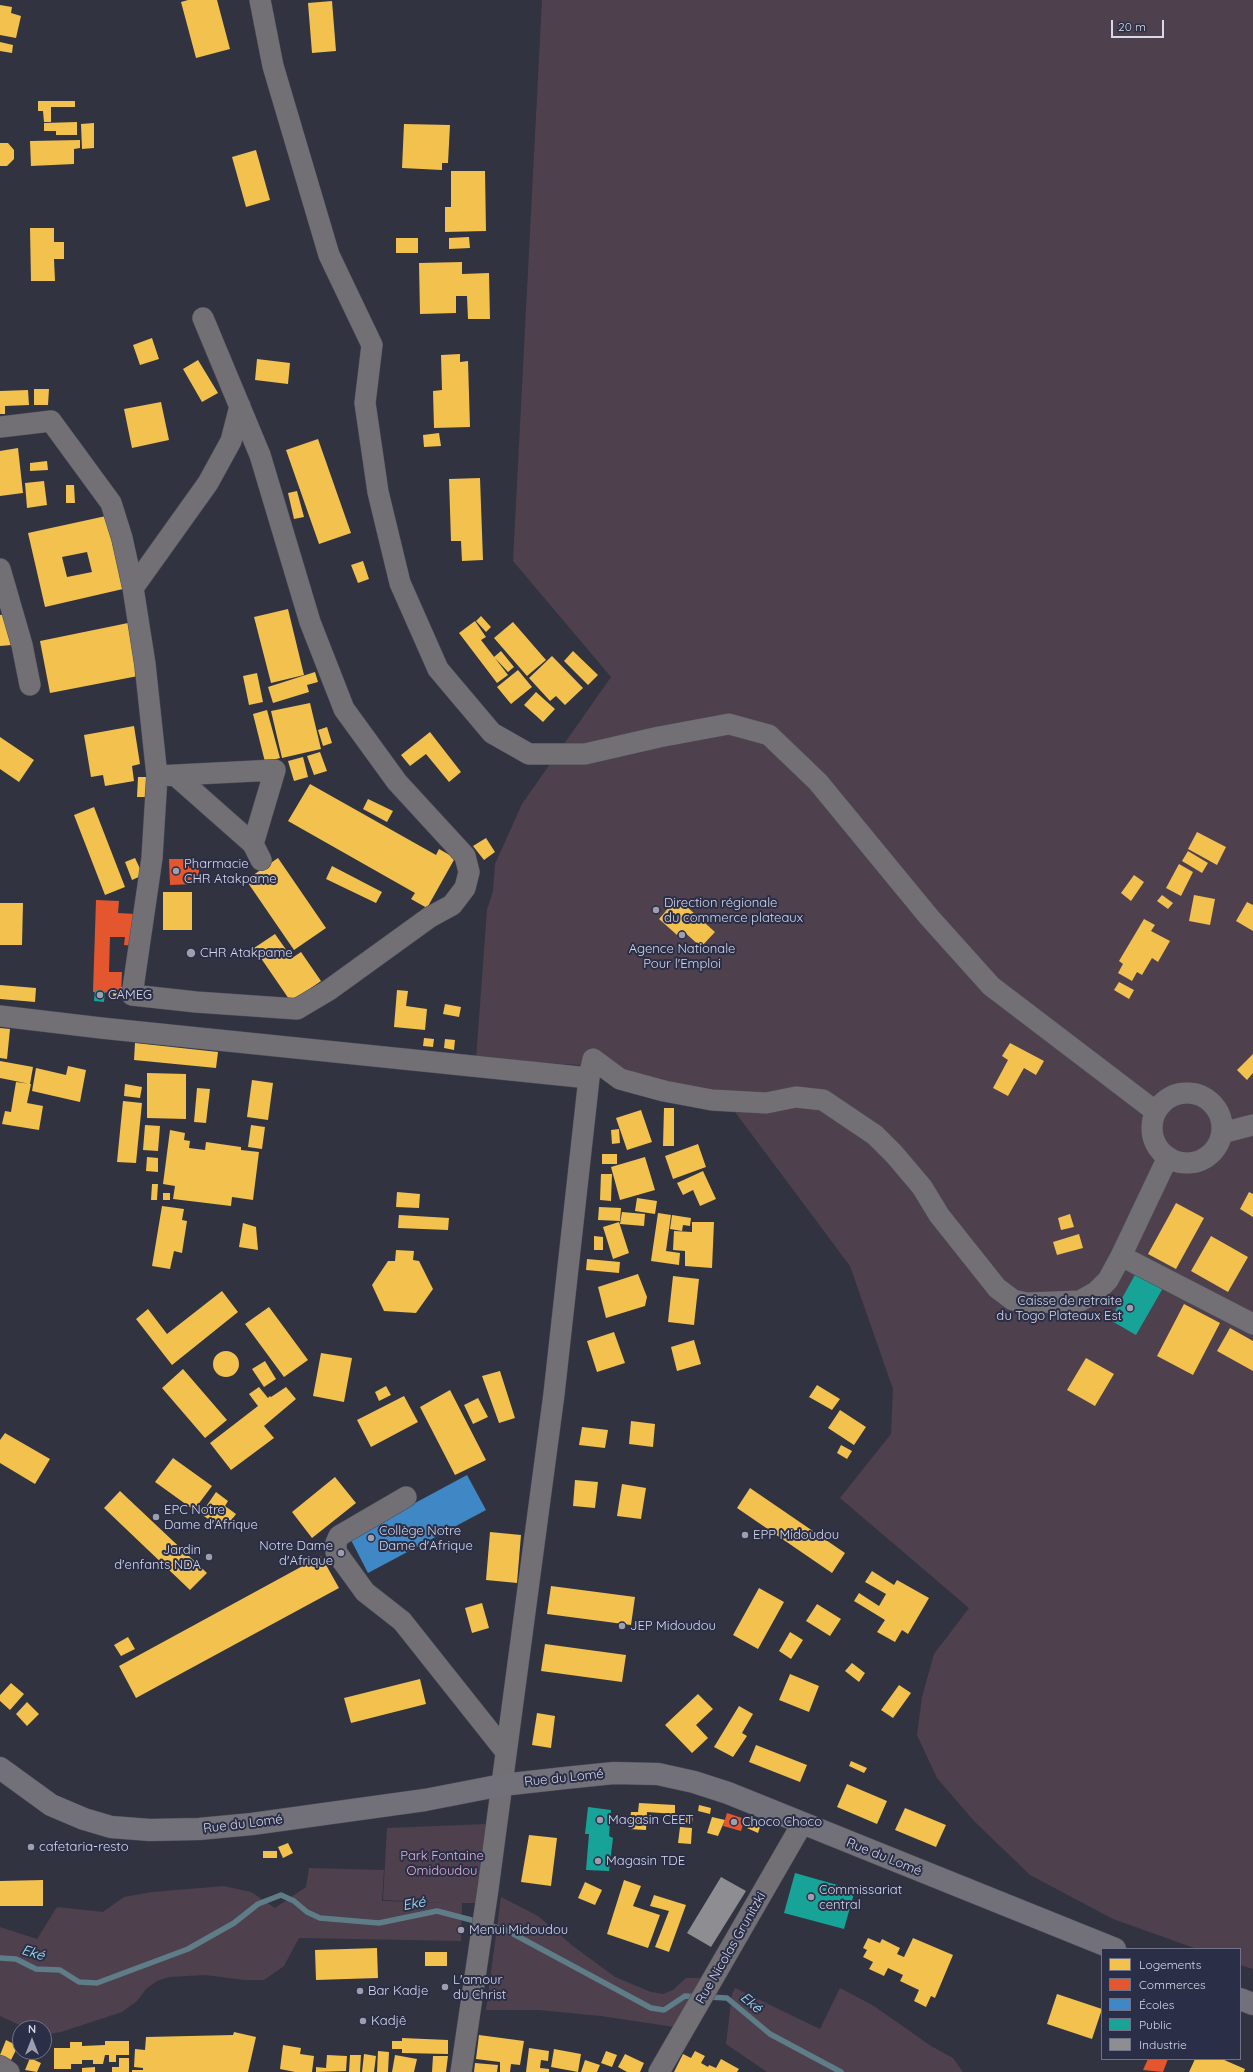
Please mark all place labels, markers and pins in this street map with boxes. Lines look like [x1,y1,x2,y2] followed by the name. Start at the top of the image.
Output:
[184,856,277,887] place label: Pharmacie CHR Atakpame
[171,866,181,876] marker: Pharmacie CHR Atakpame
[664,895,803,926] place label: Direction régionale du commerce plateaux
[651,905,661,915] marker: Direction régionale du commerce plateaux
[677,930,687,940] marker: Agence Nationale Pour l'Emploi
[629,941,735,972] place label: Agence Nationale Pour l'Emploi
[200,945,293,961] place label: CHR Atakpame
[185,947,197,959] marker: CHR Atakpame
[108,987,152,1003] place label: CAMEG
[95,990,105,1000] marker: CAMEG
[996,1293,1122,1324] place label: Caisse de retraite du Togo Plateaux Est
[1125,1303,1135,1313] marker: Caisse de retraite du Togo Plateaux Est
[164,1502,258,1533] place label: EPC Notre Dame d'Afrique
[151,1512,161,1522] marker: EPC Notre Dame d'Afrique
[379,1523,473,1554] place label: Collège Notre Dame d'Afrique
[753,1527,839,1543] place label: EPP Midoudou
[740,1530,750,1540] marker: EPP Midoudou
[366,1533,376,1543] marker: Collège Notre Dame d'Afrique
[259,1538,333,1569] place label: Notre Dame d'Afrique
[114,1542,201,1573] place label: Jardin d'enfants NDA
[336,1548,346,1558] marker: Notre Dame d'Afrique
[204,1552,214,1562] marker: Jardin d'enfants NDA
[630,1618,716,1634] place label: JEP Midoudou
[617,1621,627,1631] marker: JEP Midoudou
[608,1812,694,1828] place label: Magasin CEET
[742,1814,822,1830] place label: Choco Choco
[595,1815,605,1825] marker: Magasin CEET
[729,1817,739,1827] marker: Choco Choco
[39,1839,129,1855] place label: cafetaria-resto
[26,1842,36,1852] marker: cafetaria-resto
[606,1853,685,1869] place label: Magasin TDE
[593,1856,603,1866] marker: Magasin TDE
[819,1882,902,1913] place label: Commissariat central
[806,1892,816,1902] marker: Commissariat central
[469,1922,568,1938] place label: Menui Midoudou
[456,1925,466,1935] marker: Menui Midoudou
[453,1972,506,2003] place label: L'amour du Christ
[440,1982,450,1992] marker: L'amour du Christ
[368,1983,428,1999] place label: Bar Kadje
[355,1986,365,1996] marker: Bar Kadje
[371,2013,406,2029] place label: Kadjê
[358,2016,368,2026] marker: Kadjê

